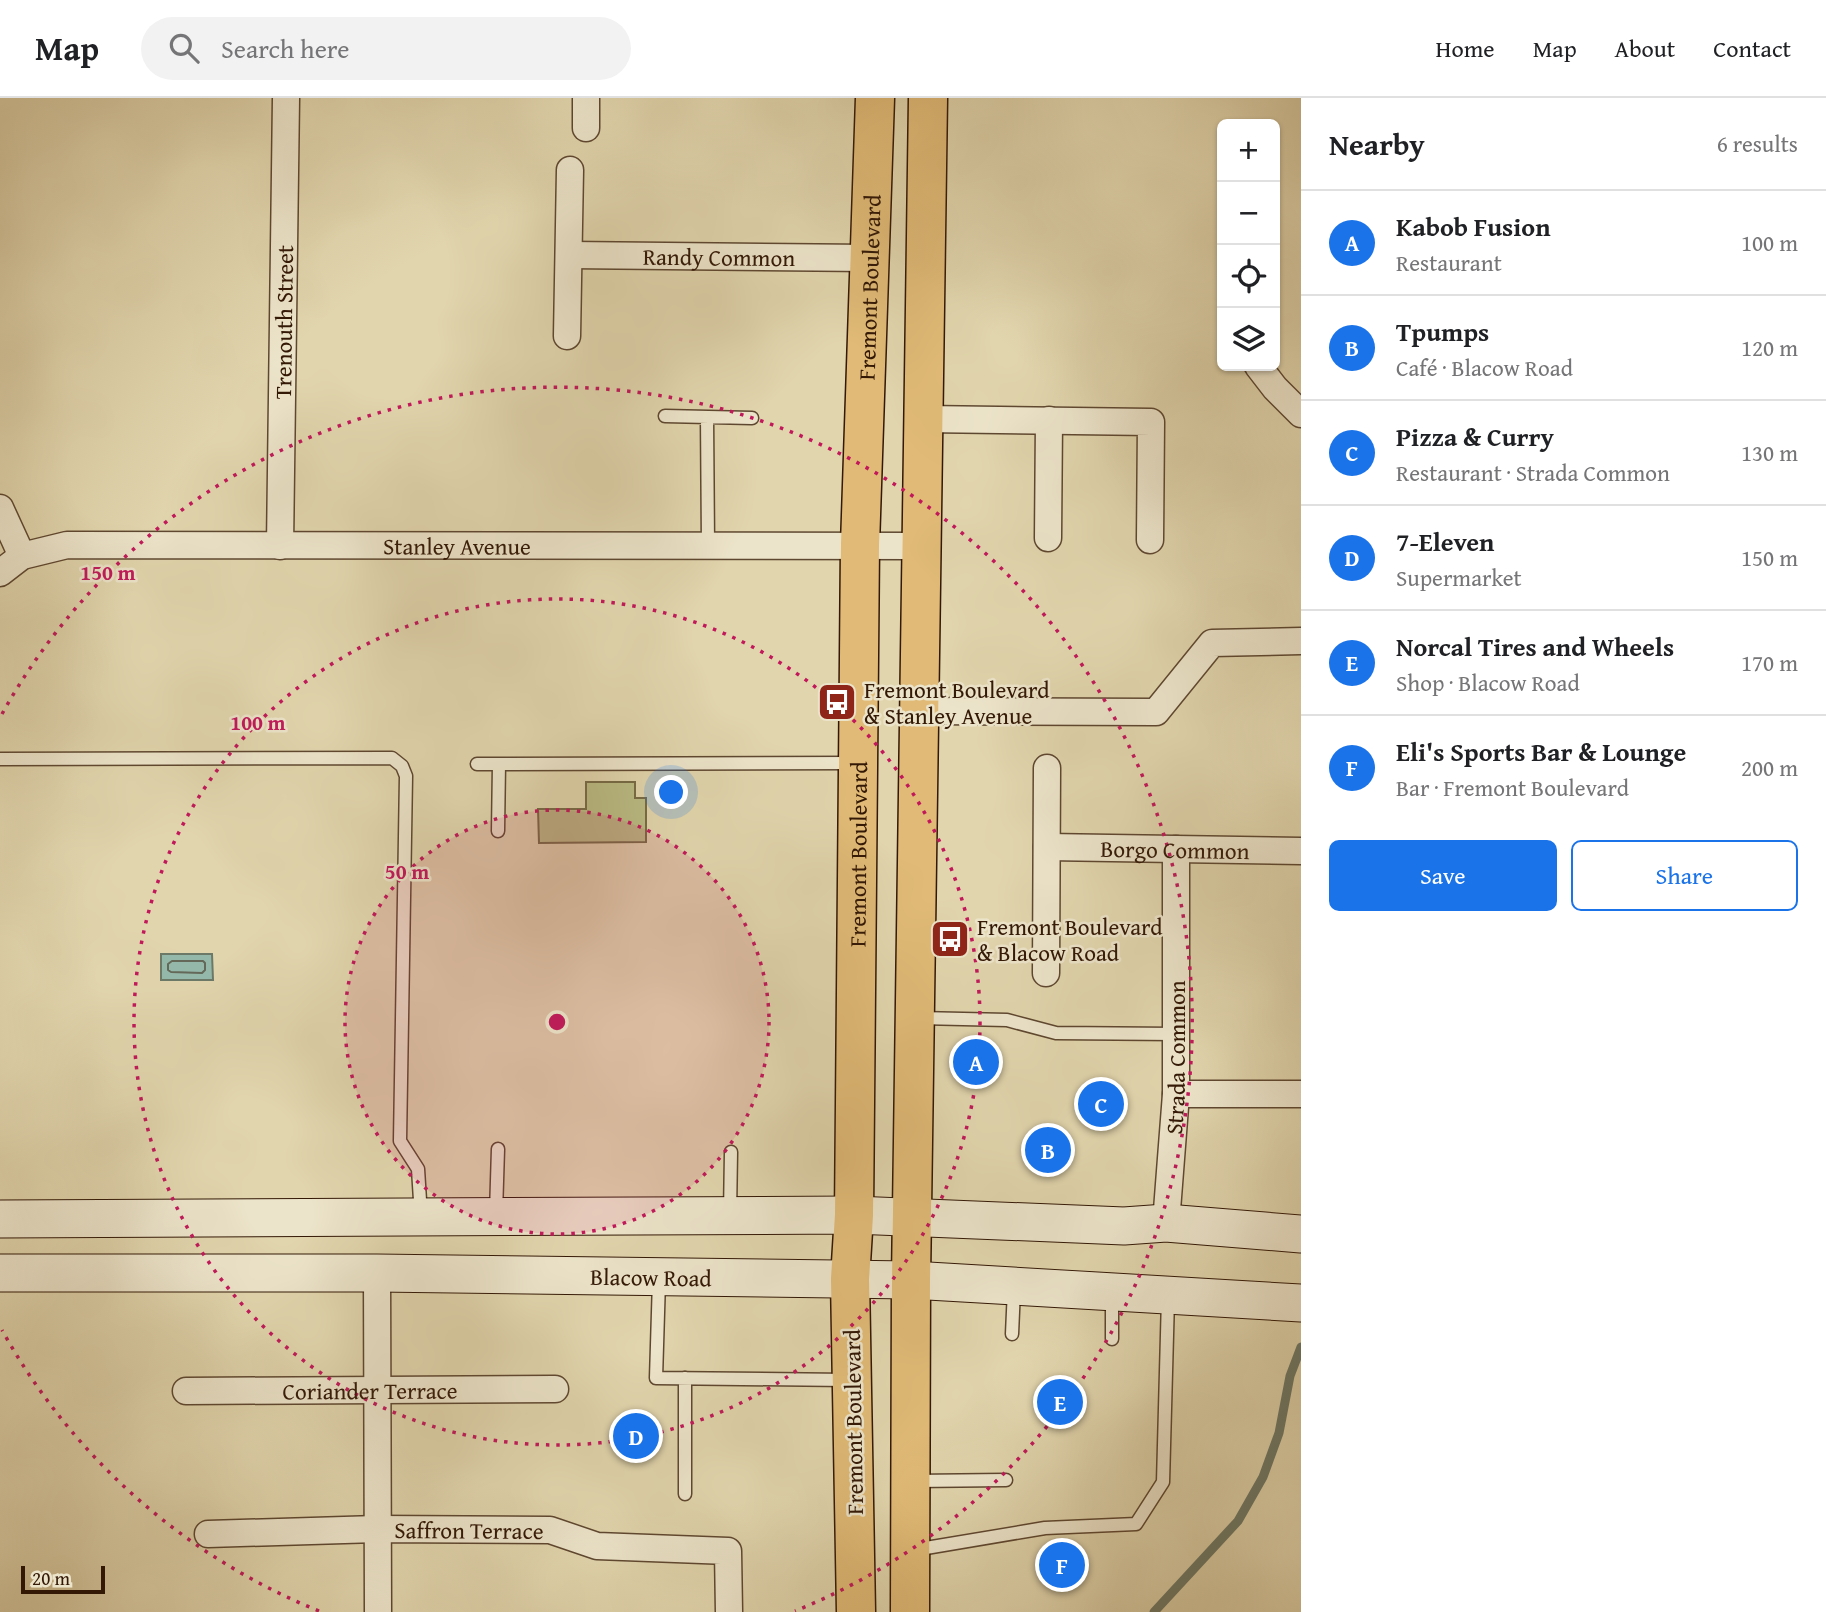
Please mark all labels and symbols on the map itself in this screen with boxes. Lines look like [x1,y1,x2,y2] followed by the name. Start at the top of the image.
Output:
[849,193,888,381] street label: Fremont Boulevard
[643,239,795,274] street label: Randy Common
[265,245,301,399] street label: Trenouth Street
[383,529,531,562] street label: Stanley Avenue
[80,557,136,588] text: 150 m
[864,673,1050,732] place label: Fremont Boulevard & Stanley Avenue
[816,681,858,723] bus stop icon: Fremont Boulevard & Stanley Avenue
[230,707,286,738] text: 100 m
[840,760,875,947] street label: Fremont Boulevard
[654,775,688,809] your location
[1100,831,1250,867] street label: Borgo Common
[385,856,429,887] text: 50 m
[977,910,1163,969] place label: Fremont Boulevard & Blacow Road
[929,918,971,960] bus stop icon: Fremont Boulevard & Blacow Road
[1156,980,1193,1136] street label: Strada Common
[545,1010,569,1034] centre of rings
[953,1036,999,1088] pin: A
[1078,1078,1124,1130] pin: C
[1025,1124,1071,1176] pin: B
[590,1259,713,1294] street label: Blacow Road
[835,1328,871,1515] street label: Fremont Boulevard
[282,1373,458,1407] street label: Coriander Terrace
[1037,1376,1083,1428] pin: E
[613,1410,659,1462] pin: D
[394,1513,544,1546] street label: Saffron Terrace
[1039,1539,1085,1591] pin: F
[21,1563,105,1595] scale bar

